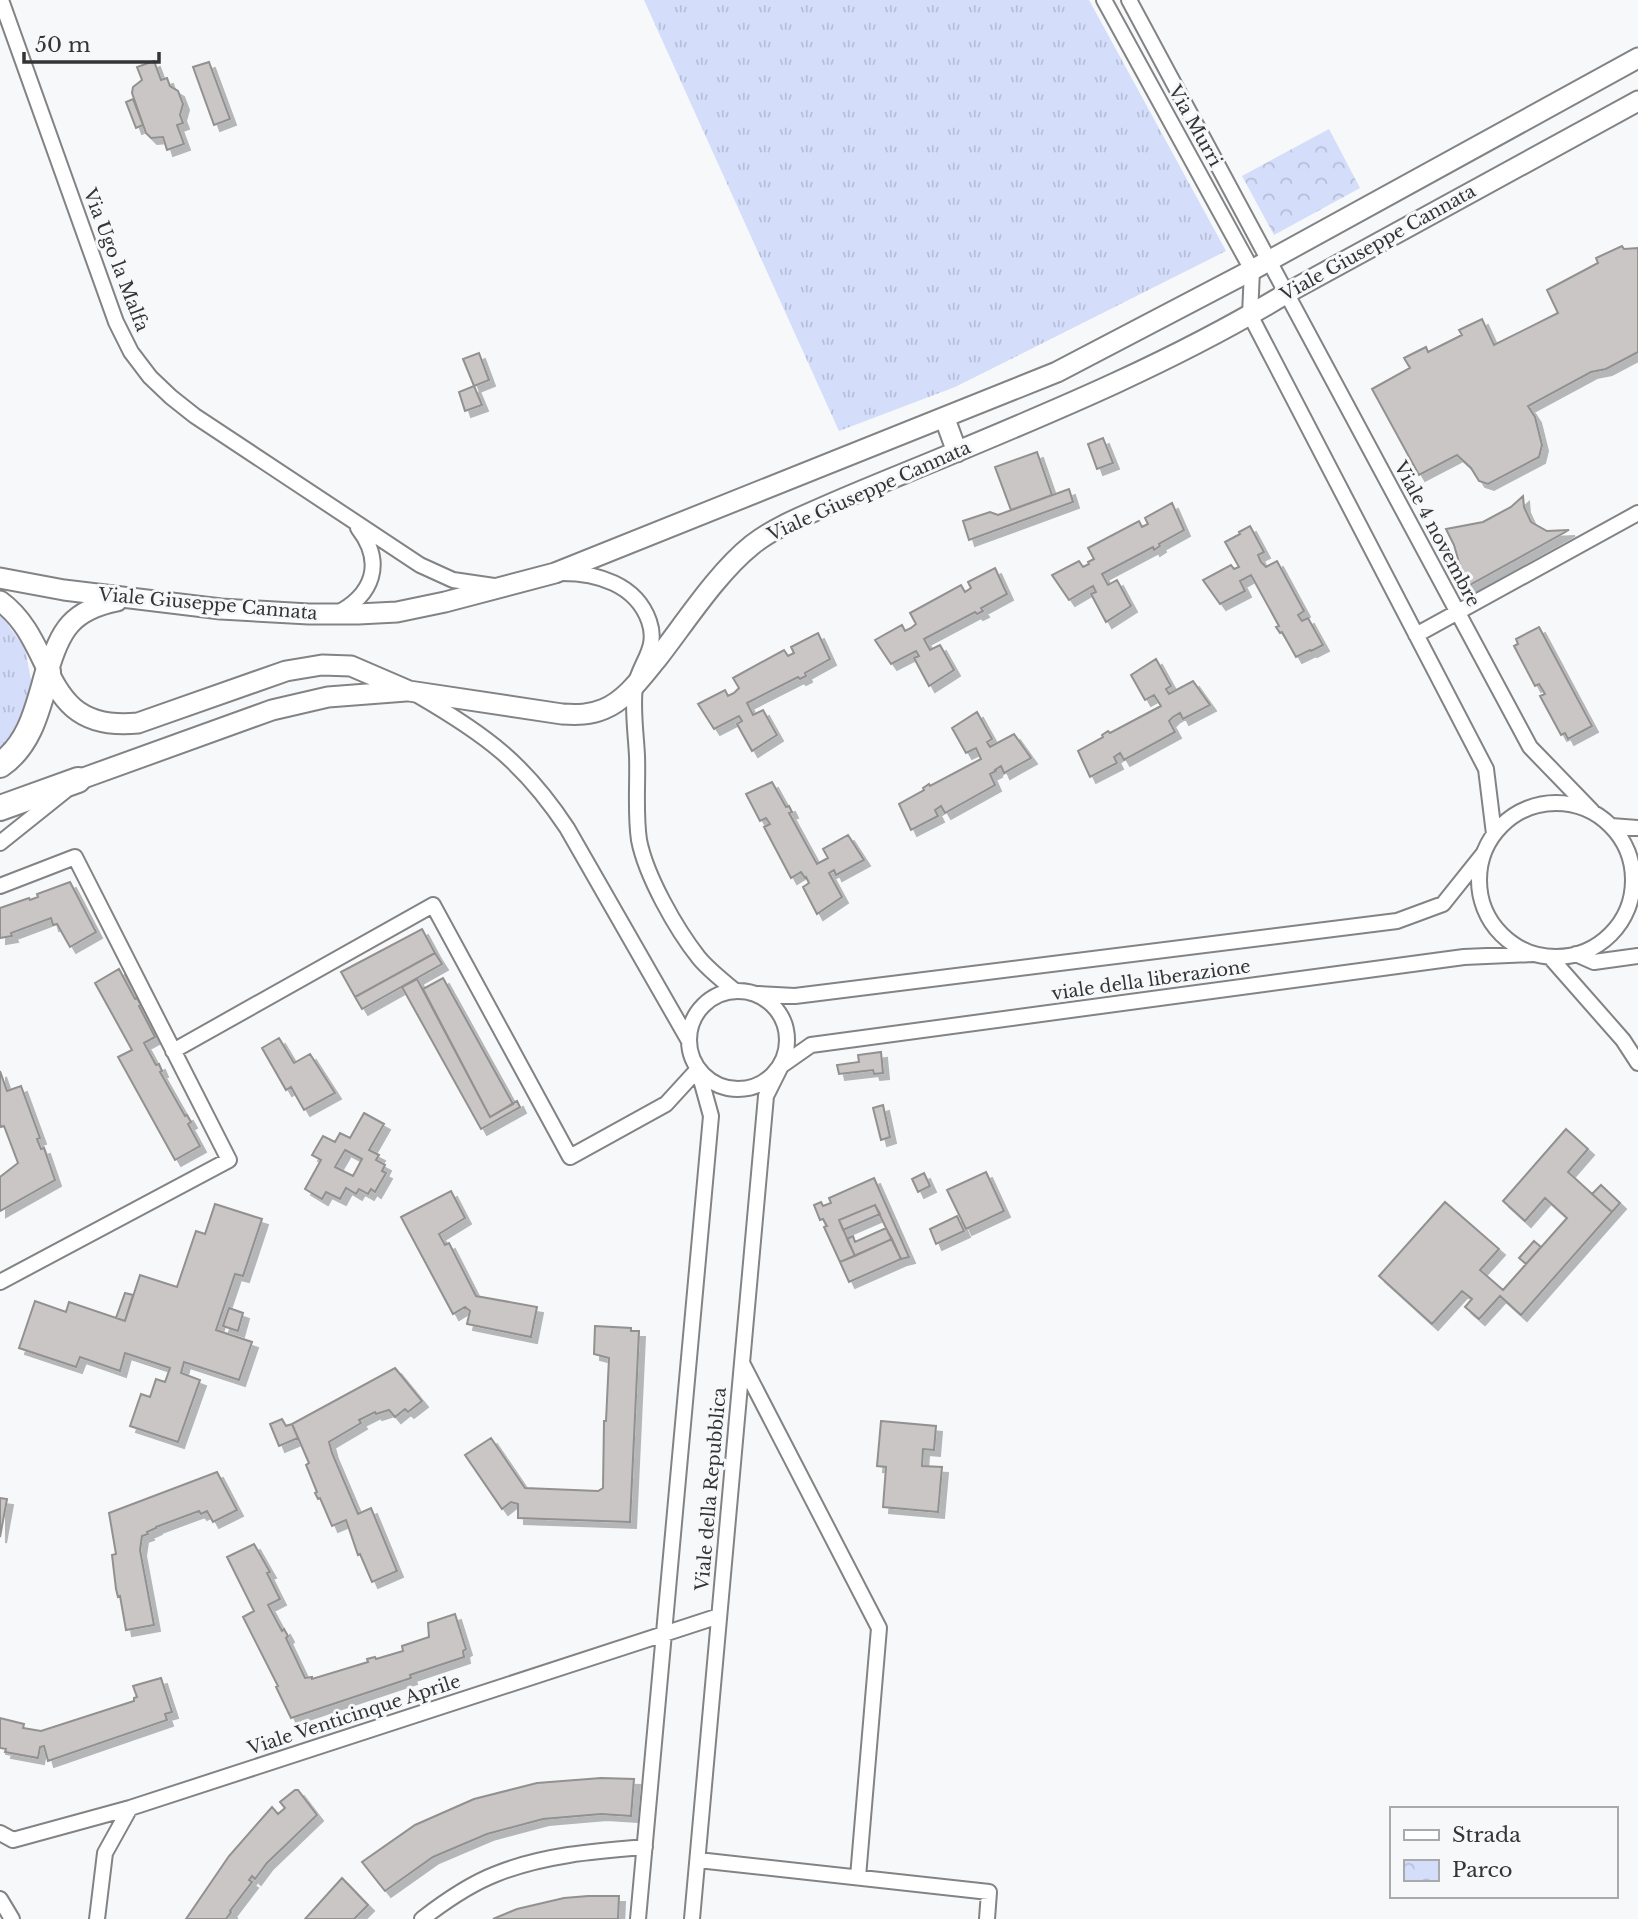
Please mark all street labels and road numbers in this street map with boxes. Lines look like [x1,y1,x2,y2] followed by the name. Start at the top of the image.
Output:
[1163,81,1226,171] street label: Via Murri
[1276,180,1479,306] street label: Viale Giuseppe Cannata
[78,185,153,335] street label: Via Ugo la Malfa
[763,436,974,546] street label: Viale Giuseppe Cannata
[1389,457,1485,611] street label: Viale 4 novembre
[97,583,318,625] street label: Viale Giuseppe Cannata
[1050,955,1252,1005] street label: viale della liberazione
[691,1386,731,1593] street label: Viale della Repubblica
[244,1670,463,1760] street label: Viale Venticinque Aprile

